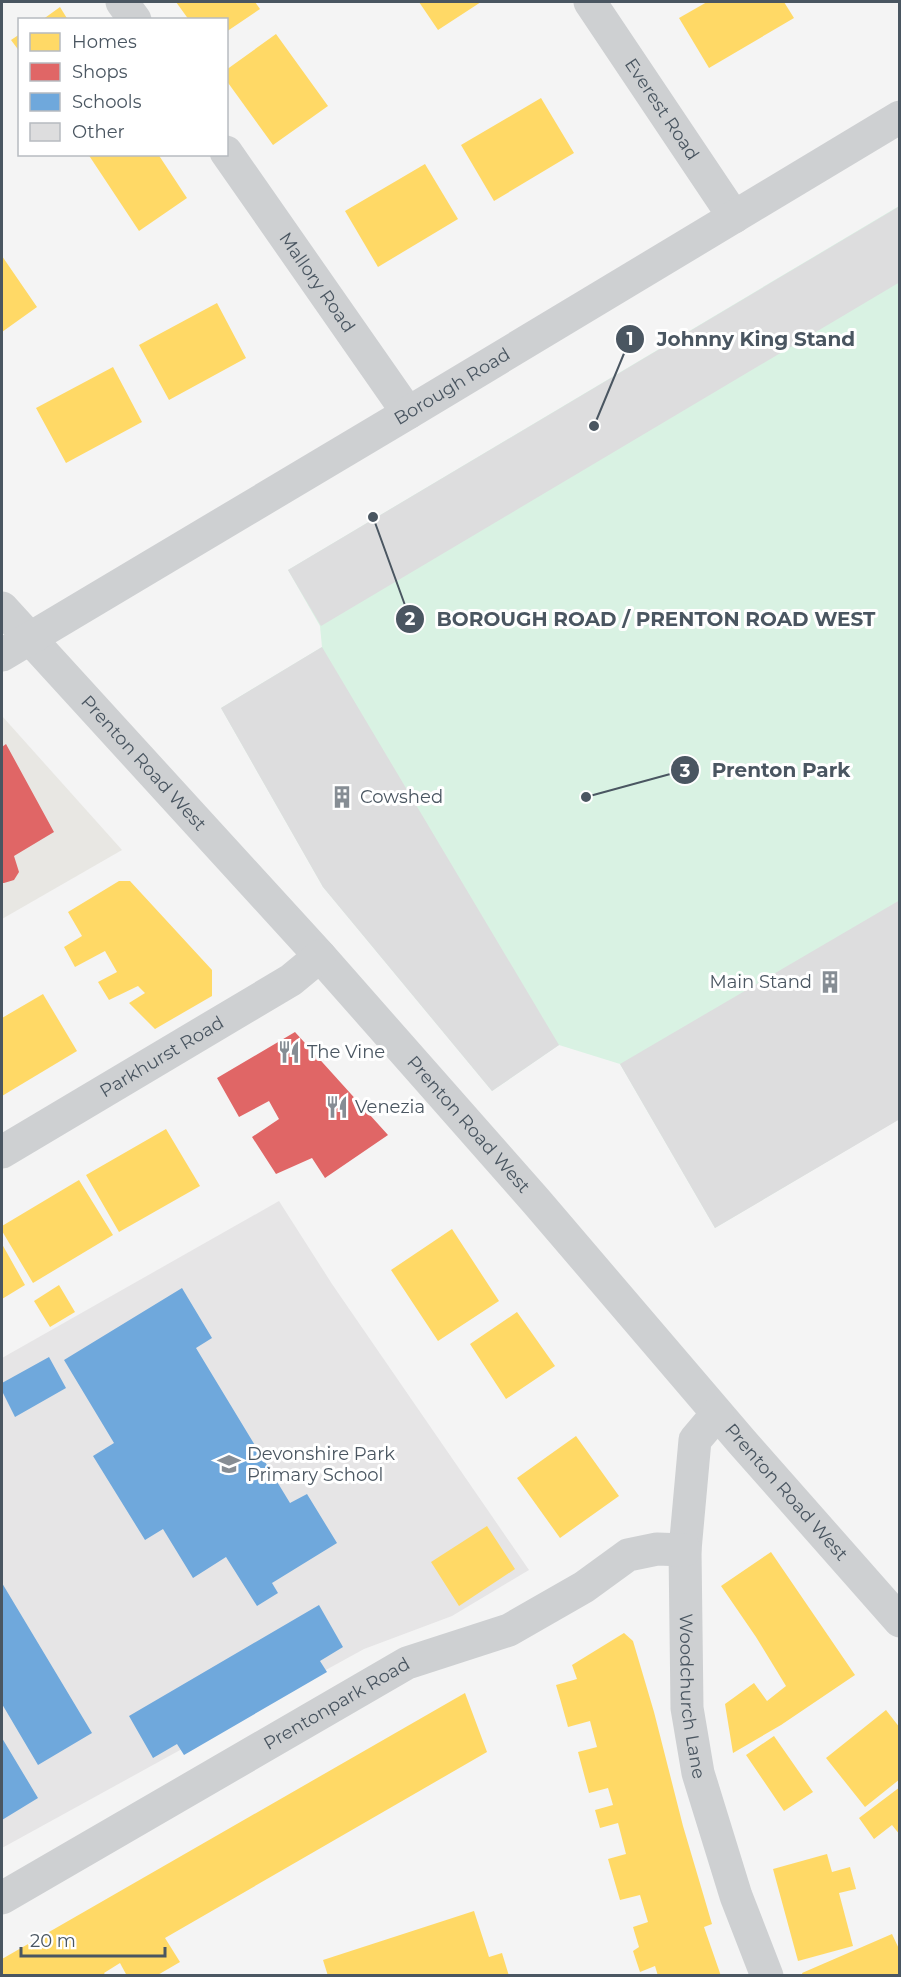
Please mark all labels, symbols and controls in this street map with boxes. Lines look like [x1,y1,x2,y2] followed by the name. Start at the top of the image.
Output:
[18,18,228,156] legend
[72,31,137,53] text: Homes
[620,54,704,164] street label: Everest Road
[72,61,128,83] text: Shops
[72,91,142,113] text: Schools
[72,121,125,143] text: Other
[274,228,360,337] street label: Mallory Road
[615,320,867,358] callout: Johnny King Stand
[656,327,855,351] text: Johnny King Stand
[626,328,634,350] text: 1
[390,343,514,430] street label: Borough Road
[395,600,888,638] callout: BOROUGH ROAD / PRENTON ROAD WEST
[437,607,876,631] text: BOROUGH ROAD / PRENTON ROAD WEST
[405,608,416,630] text: 2
[76,691,211,835] street label: Prenton Road West
[670,751,863,789] callout: Prenton Park
[712,758,851,782] text: Prenton Park
[679,760,691,782] text: 3
[329,784,355,810] building icon: Cowshed
[360,786,443,808] place label: Cowshed
[817,969,843,995] building icon: Main Stand
[709,971,812,993] place label: Main Stand
[96,1011,228,1102] street label: Parkhurst Road
[276,1039,302,1065] restaurant icon: The Vine
[307,1041,385,1063] place label: The Vine
[402,1051,535,1198] street label: Prenton Road West
[324,1094,350,1120] restaurant icon: Venezia
[355,1096,425,1118] place label: Venezia
[720,1419,853,1565] street label: Prenton Road West
[247,1443,395,1486] place label: Devonshire Park Primary School
[216,1451,242,1477] school or university icon: Devonshire Park Primary School
[675,1613,710,1782] street label: Woodchurch Lane
[260,1653,414,1755] street label: Prentonpark Road
[21,1920,165,1958] scale bar
[30,1930,76,1952] text: 20 m

